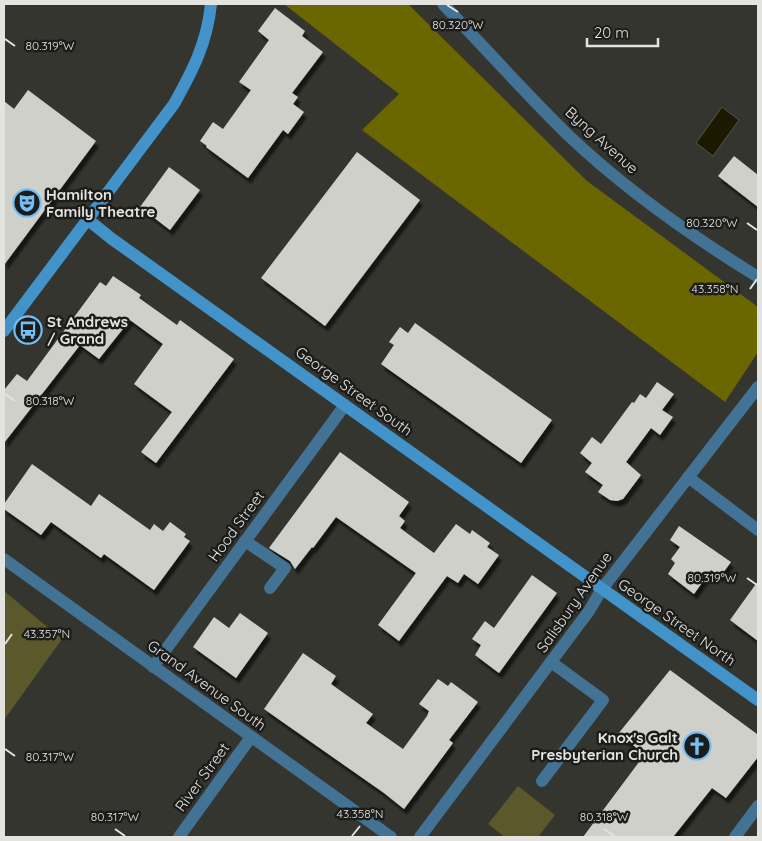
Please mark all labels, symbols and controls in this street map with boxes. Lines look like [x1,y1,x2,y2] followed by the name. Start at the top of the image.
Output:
[587,15,658,47] scale bar
[432,17,484,32] text: 80.320°W
[594,23,629,42] text: 20 m
[26,38,75,53] text: 80.319°W
[562,102,642,178] street label: Byng Avenue
[46,185,156,221] place label: Hamilton Family Theatre
[12,188,42,218] theatre icon: Hamilton Family Theatre
[686,215,738,230] text: 80.320°W
[692,281,738,296] text: 43.358°N
[47,312,128,348] place label: St Andrews / Grand
[13,315,43,345] bus stop icon: St Andrews / Grand
[292,342,416,440] street label: George Street South
[26,393,75,408] text: 80.318°W
[204,487,268,565] street label: Hood Street
[532,548,616,656] street label: Salisbury Avenue
[688,570,737,585] text: 80.319°W
[614,574,740,670] street label: George Street North
[24,626,70,641] text: 43.357°N
[144,636,270,734] street label: Grand Avenue South
[531,728,678,764] place label: Knox's Galt Presbyterian Church
[682,731,712,761] church icon: Knox's Galt Presbyterian Church
[171,739,233,815] street label: River Street
[26,749,75,764] text: 80.317°W
[337,806,383,821] text: 43.358°N
[91,809,140,824] text: 80.317°W
[580,809,629,824] text: 80.318°W

